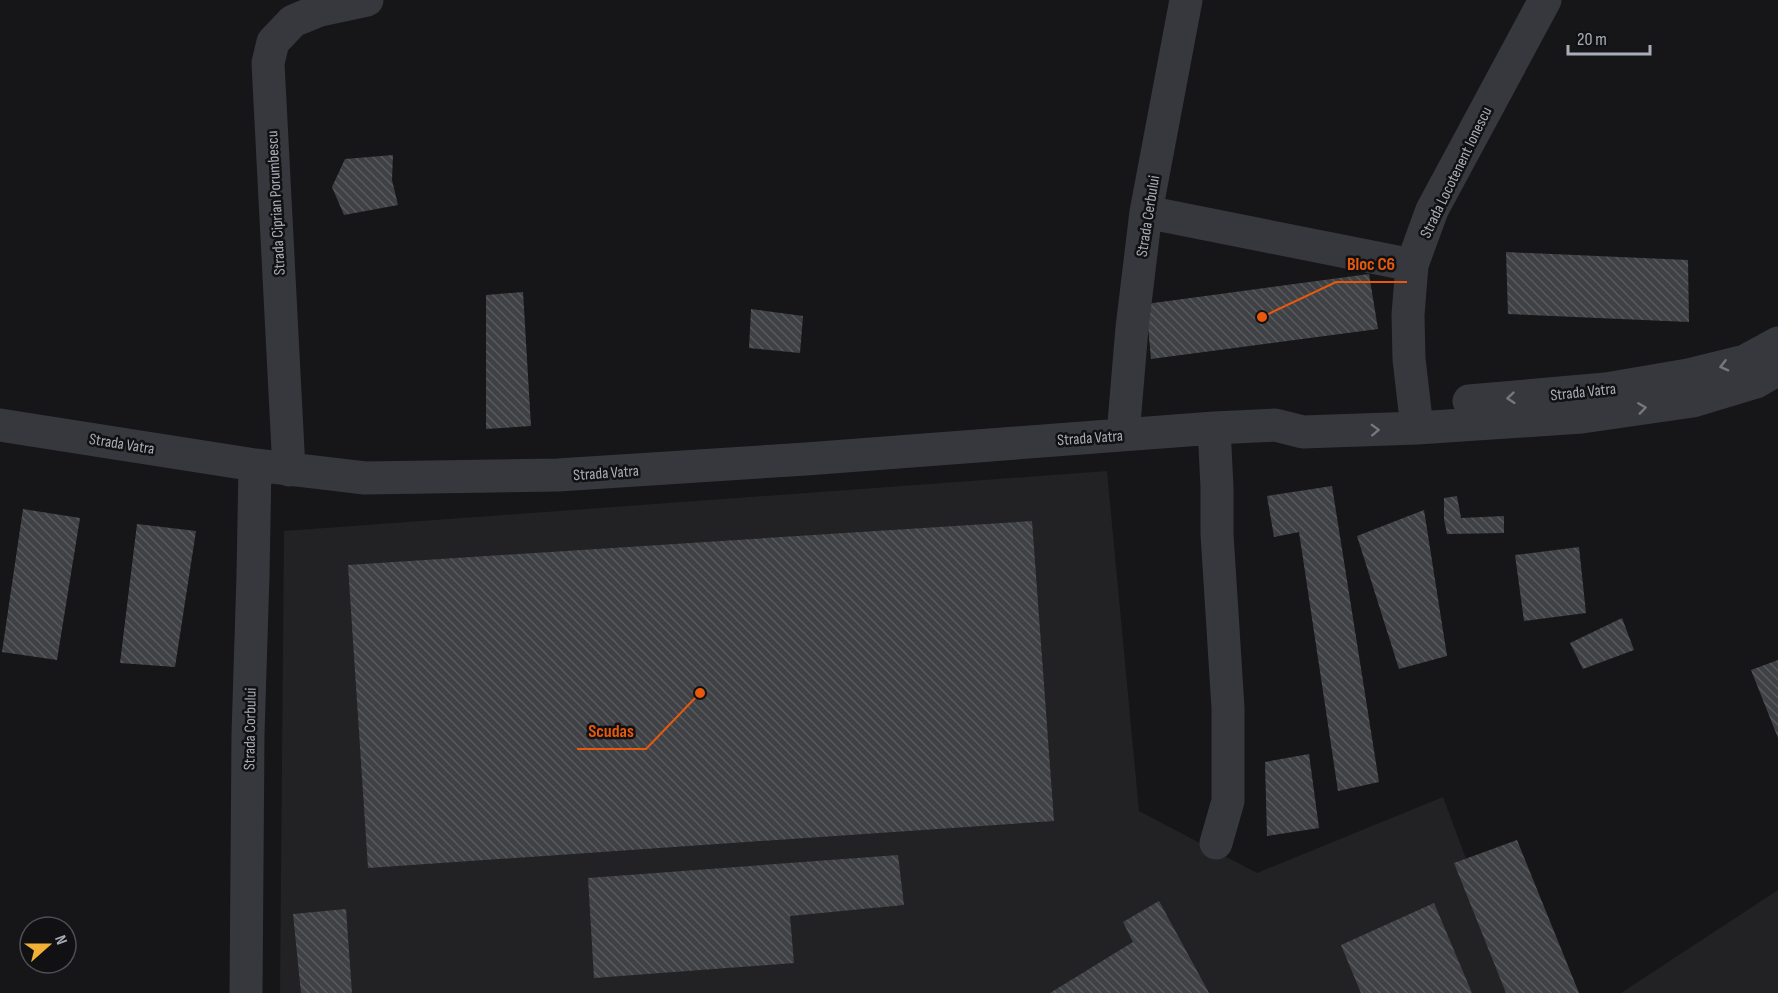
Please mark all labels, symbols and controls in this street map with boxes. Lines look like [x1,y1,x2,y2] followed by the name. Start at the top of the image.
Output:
[1568,18,1650,56] scale bar
[1577,29,1607,50] text: 20 m
[1416,104,1496,241] street label: Strada Locotenent Ionescu
[263,130,290,276] street label: Strada Ciprian Porumbescu
[1133,174,1164,258] street label: Strada Cerbului
[1336,246,1407,282] callout: Bloc C6
[1347,254,1395,275] text: Bloc C6
[1720,358,1730,371] one-way arrow
[1549,380,1617,405] street label: Strada Vatra
[1507,391,1516,404] one-way arrow
[1638,403,1647,415] one-way arrow
[1371,423,1380,436] one-way arrow
[1057,427,1124,450] street label: Strada Vatra
[88,430,156,459] street label: Strada Vatra
[573,462,640,485] street label: Strada Vatra
[240,688,261,770] street label: Strada Corbului
[577,713,646,749] callout: Scudas
[588,721,634,742] text: Scudas
[18,915,78,975] north arrow
[50,933,71,948] text: N

